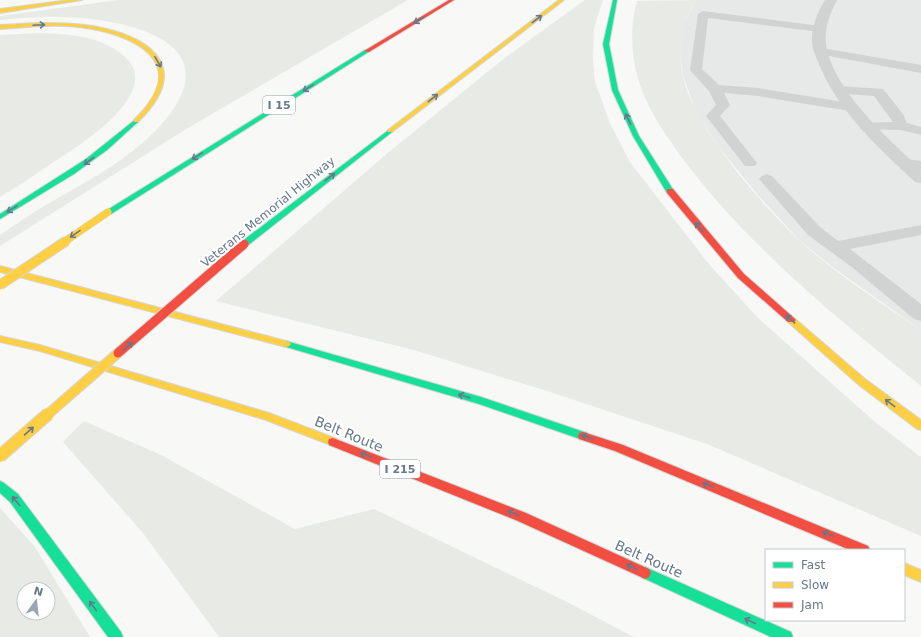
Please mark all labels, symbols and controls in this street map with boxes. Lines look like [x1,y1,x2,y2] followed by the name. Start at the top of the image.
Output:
[531,15,542,23] one-way arrow
[414,16,425,24] one-way arrow
[32,21,45,28] one-way arrow
[154,56,162,68] one-way arrow
[302,84,314,92] one-way arrow
[427,93,438,102] one-way arrow
[263,96,295,114] road number: I 15
[624,113,631,125] one-way arrow
[191,153,203,161] one-way arrow
[198,154,338,270] street label: Veterans Memorial Highway
[84,156,95,165] one-way arrow
[325,173,336,182] one-way arrow
[7,205,18,213] one-way arrow
[695,222,704,232] one-way arrow
[70,230,81,238] one-way arrow
[785,315,796,324] one-way arrow
[122,341,133,350] one-way arrow
[457,392,470,399] one-way arrow
[884,399,895,407] one-way arrow
[312,413,386,455] street label: Belt Route
[24,426,35,435] one-way arrow
[581,433,594,440] one-way arrow
[361,451,373,459] one-way arrow
[380,460,420,478] road number: I 215
[702,480,714,488] one-way arrow
[12,496,21,506] one-way arrow
[508,509,520,517] one-way arrow
[822,530,834,538] one-way arrow
[613,537,685,581] street label: Belt Route
[765,549,905,621] legend
[801,558,825,572] text: Fast
[626,563,638,570] one-way arrow
[801,578,829,592] text: Slow
[16,581,56,621] north arrow
[32,584,45,599] text: N
[800,598,824,612] text: Jam
[89,600,97,611] one-way arrow
[744,617,756,624] one-way arrow

